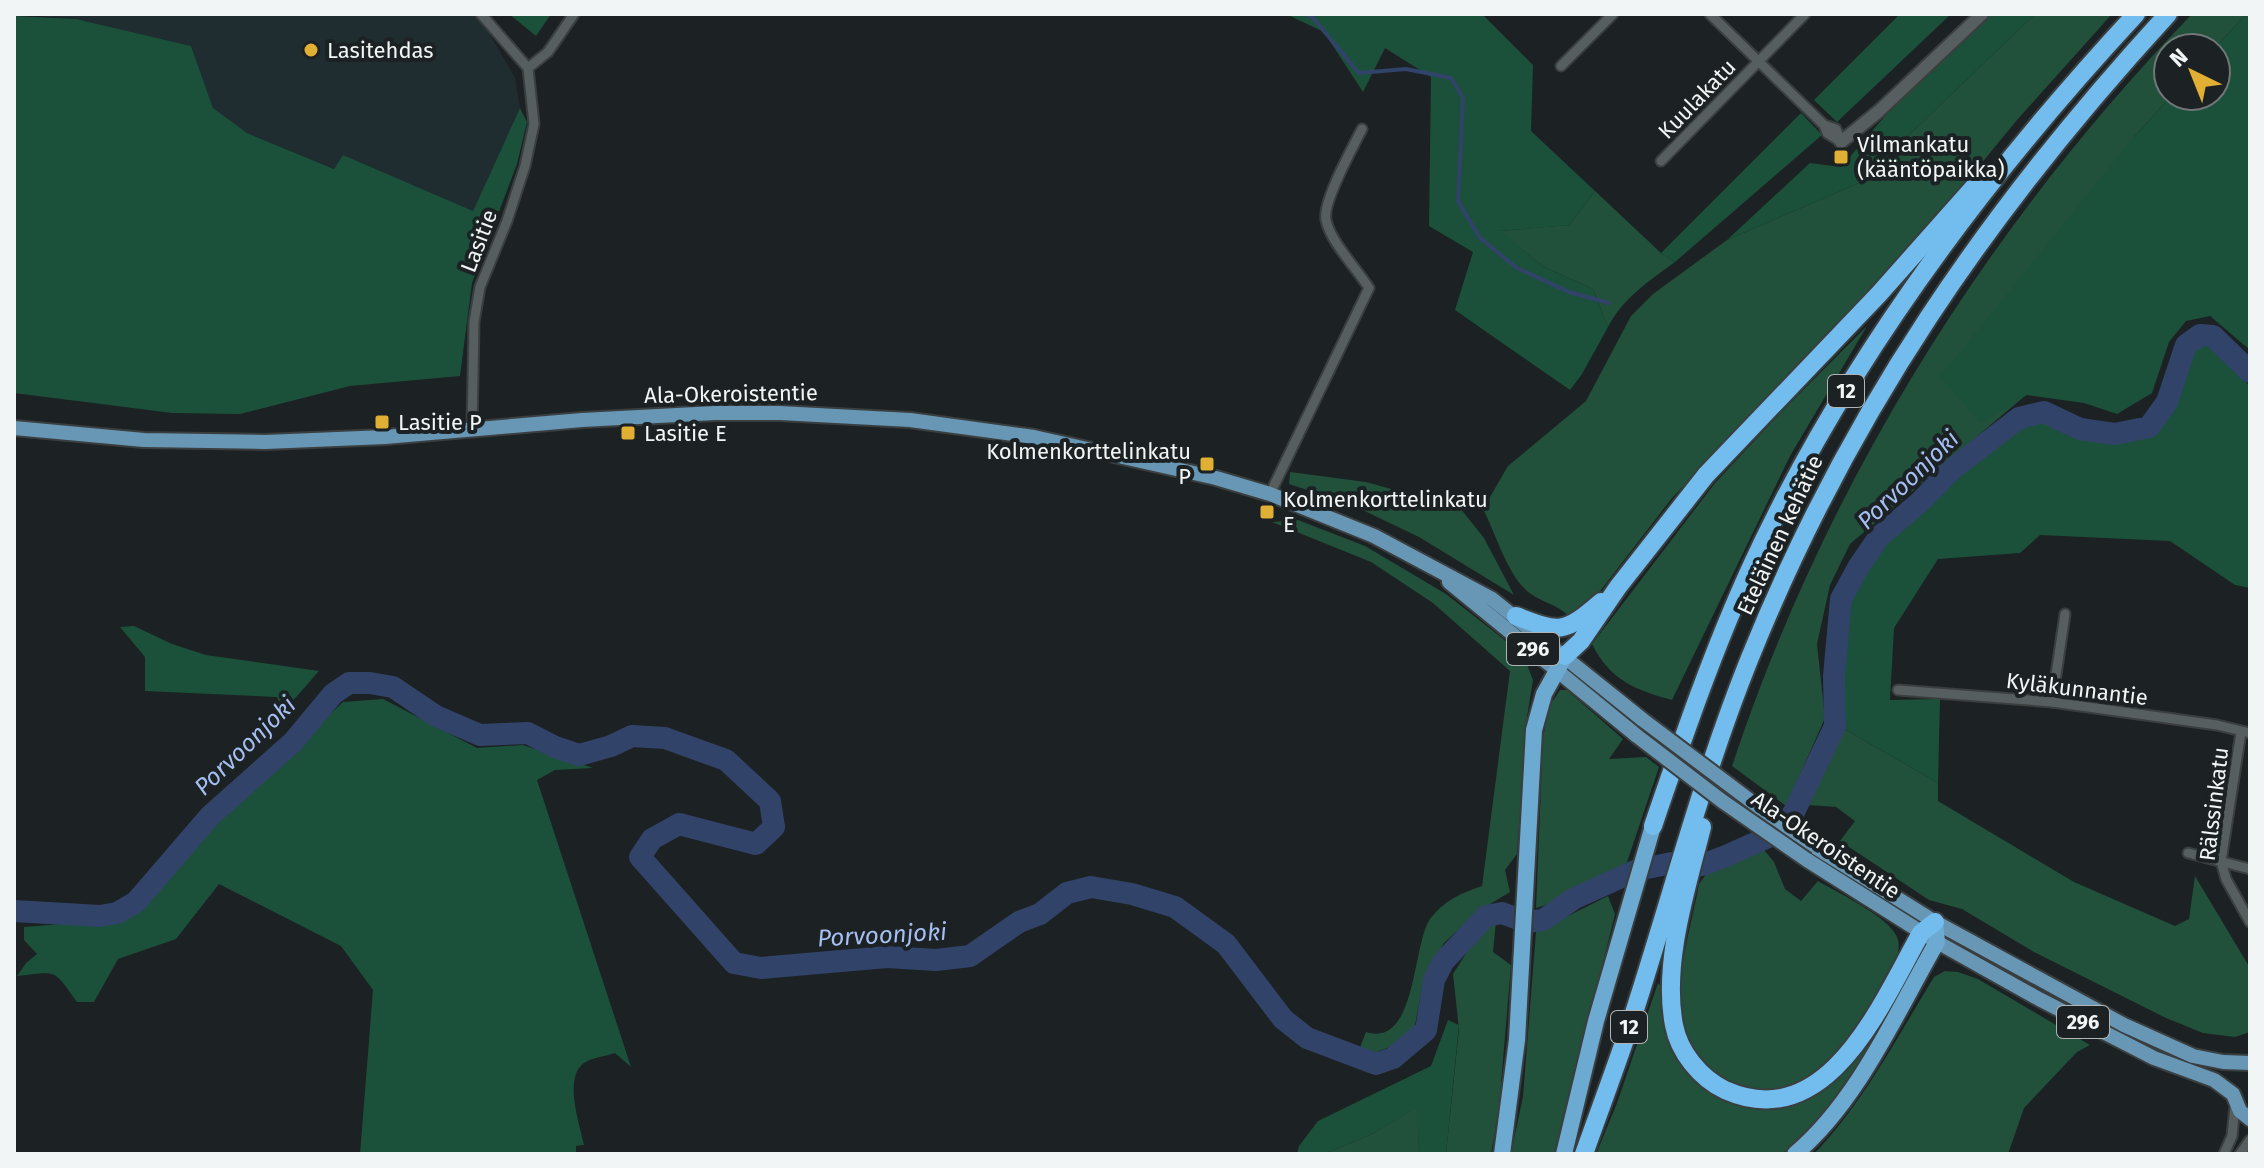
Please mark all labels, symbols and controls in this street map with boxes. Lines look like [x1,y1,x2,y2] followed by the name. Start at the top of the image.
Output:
[2152,32,2232,112] north arrow
[327,37,434,64] place label: Lasitehdas
[302,41,320,59] marker: Lasitehdas
[2164,43,2193,73] text: N
[1652,54,1742,144] street label: Kuulakatu
[1857,131,2005,183] place label: Vilmankatu (kääntöpaikka)
[1832,148,1850,166] marker: Vilmankatu (kääntöpaikka)
[455,206,503,276] street label: Lasitie
[1828,375,1864,407] road number: 12
[644,379,818,409] street label: Ala-Okeroistentie
[398,409,482,436] place label: Lasitie P
[373,413,391,431] marker: Lasitie P
[644,420,727,447] place label: Lasitie E
[619,424,637,442] marker: Lasitie E
[1852,425,1965,535] water label: Porvoonjoki
[986,438,1191,490] place label: Kolmenkorttelinkatu P
[1731,451,1829,619] street label: Eteläinen kehätie
[1198,455,1216,473] marker: Kolmenkorttelinkatu P
[1283,486,1488,538] place label: Kolmenkorttelinkatu E
[1258,503,1276,521] marker: Kolmenkorttelinkatu E
[1507,633,1559,665] road number: 296
[2005,667,2149,711] street label: Kyläkunnantie
[189,691,302,801] water label: Porvoonjoki
[2194,746,2234,862] street label: Rälssinkatu
[1746,785,1906,905] street label: Ala-Okeroistentie
[817,918,948,952] water label: Porvoonjoki
[2057,1006,2109,1038] road number: 296
[1611,1011,1647,1043] road number: 12

